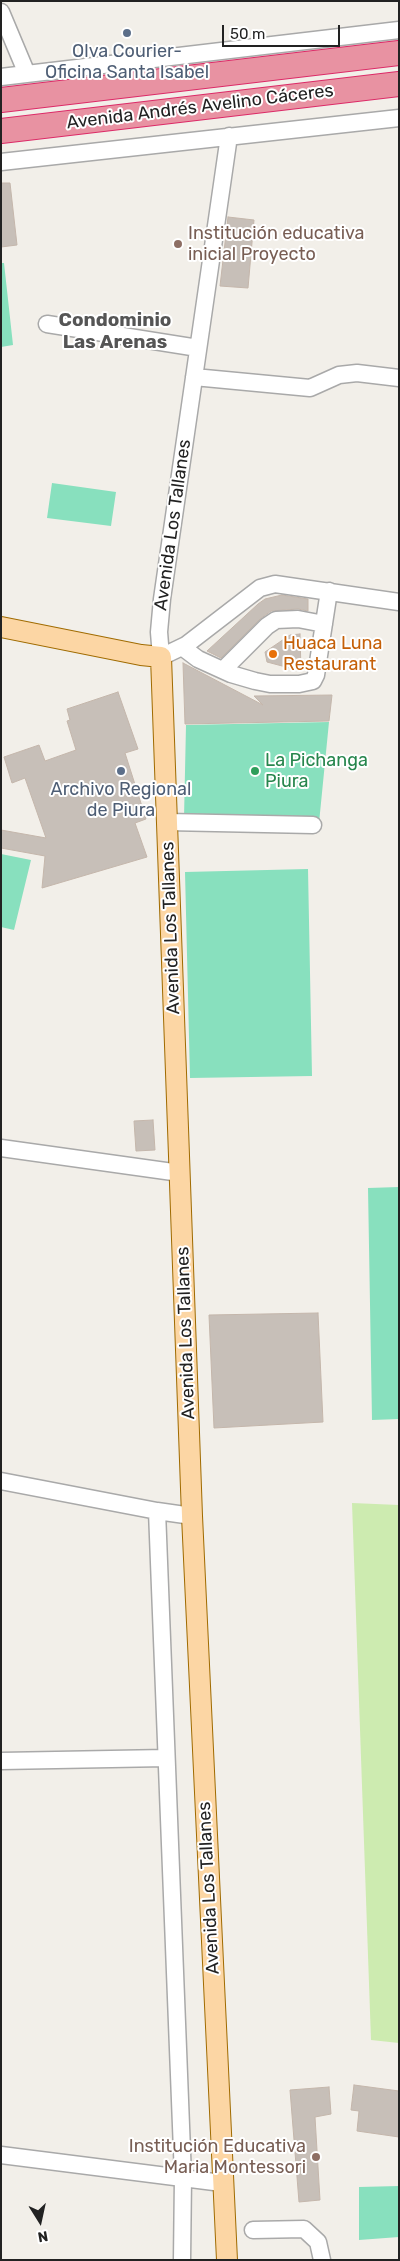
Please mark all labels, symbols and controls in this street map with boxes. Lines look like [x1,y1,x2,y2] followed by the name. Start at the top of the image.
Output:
[225,15,342,47] scale bar
[230,25,265,43] text: 50 m
[121,27,133,39] marker: Olva Courier- Oficina Santa Isabel
[45,41,209,84] place label: Olva Courier- Oficina Santa Isabel
[65,80,335,134] street label: Avenida Andrés Avelino Cáceres
[188,223,365,266] place label: Institución educativa inicial Proyecto
[172,238,184,250] marker: Institución educativa inicial Proyecto
[59,310,171,354] district label: Condominio Las Arenas
[150,438,196,612] street label: Avenida Los Tallanes
[283,633,382,676] place label: Huaca Luna Restaurant
[267,648,279,660] marker: Huaca Luna Restaurant
[265,750,368,792] place label: La Pichanga Piura
[115,765,127,777] marker: Archivo Regional de Piura
[249,765,261,777] marker: La Pichanga Piura
[51,779,191,822] place label: Archivo Regional de Piura
[157,841,185,1015] street label: Avenida Los Tallanes
[172,1246,200,1420] street label: Avenida Los Tallanes
[194,1801,224,1975] street label: Avenida Los Tallanes
[129,2136,306,2178] place label: Institución Educativa Maria Montessori
[310,2151,322,2163] marker: Institución Educativa Maria Montessori
[15,2196,65,2246] north arrow
[36,2227,49,2246] text: N

